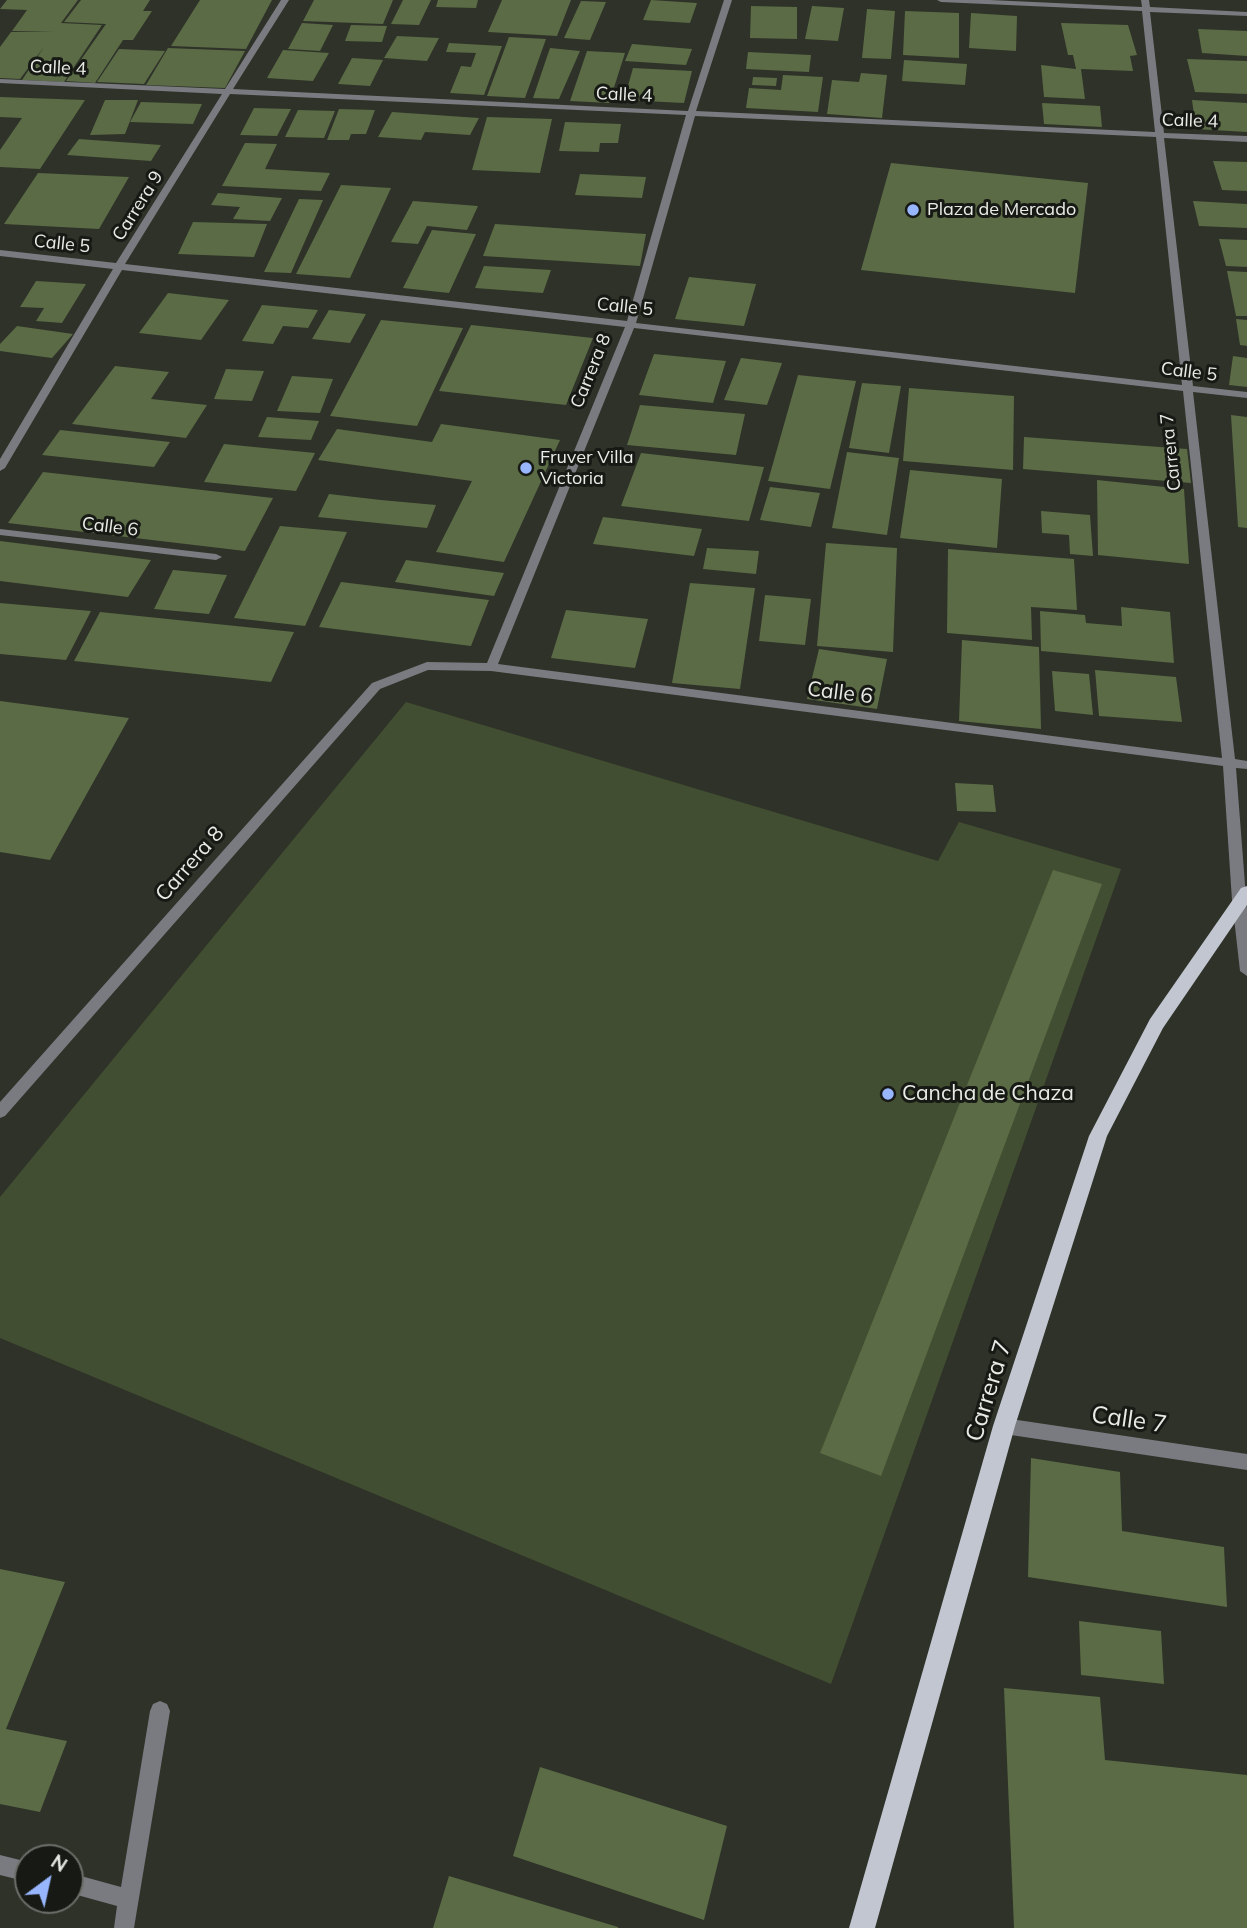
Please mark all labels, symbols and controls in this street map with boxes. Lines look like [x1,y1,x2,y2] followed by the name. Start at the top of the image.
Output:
[29,56,87,80] street label: Calle 4
[595,83,653,107] street label: Calle 4
[1161,109,1219,133] street label: Calle 4
[108,167,168,245] street label: Carrera 9
[927,199,1076,221] place label: Plaza de Mercado
[905,202,921,218] marker: Plaza de Mercado
[33,230,91,258] street label: Calle 5
[596,293,654,321] street label: Calle 5
[566,331,616,411] street label: Carrera 8
[1160,358,1218,386] street label: Calle 5
[1156,412,1186,492] street label: Carrera 7
[540,447,634,490] place label: Fruver Villa Victoria
[518,460,534,476] marker: Fruver Villa Victoria
[81,513,139,541] street label: Calle 6
[806,676,874,710] street label: Calle 6
[151,821,229,907] street label: Carrera 8
[902,1081,1074,1107] place label: Cancha de Chaza
[880,1086,896,1102] marker: Cancha de Chaza
[960,1337,1018,1445] street label: Carrera 7
[1090,1400,1168,1440] street label: Calle 7
[14,1844,84,1914] north arrow
[47,1849,72,1877] text: N

